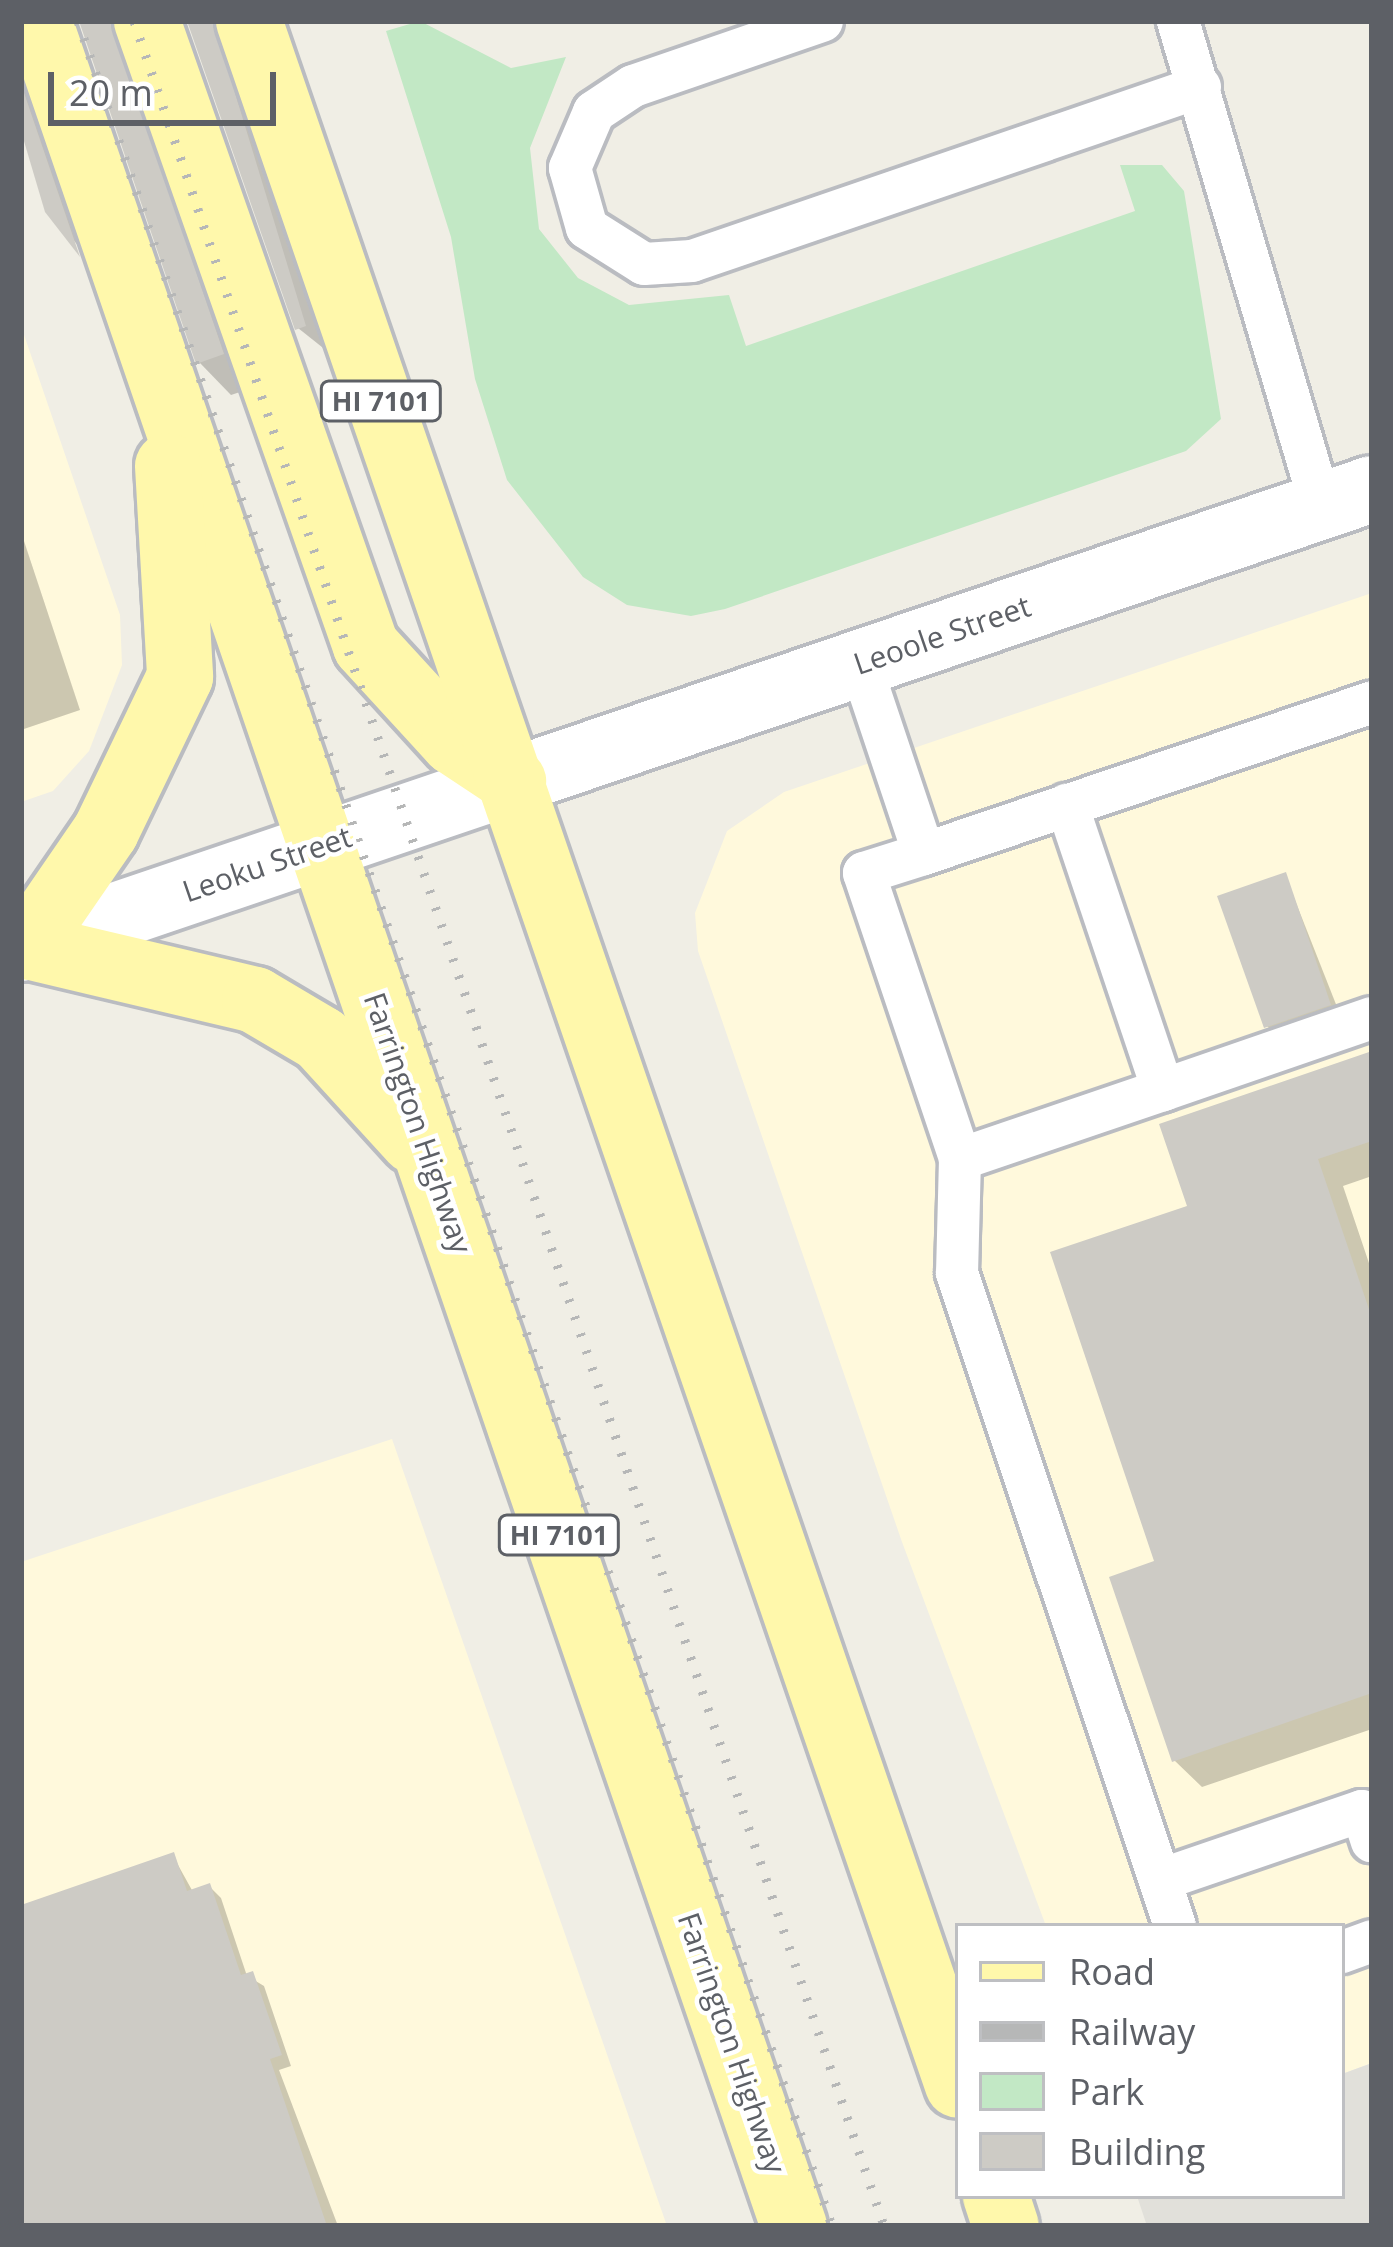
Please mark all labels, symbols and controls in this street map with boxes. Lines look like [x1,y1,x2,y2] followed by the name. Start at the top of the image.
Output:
[54,48,282,122] scale bar
[69,68,153,117] text: 20 m
[318,380,444,422] road number: HI 7101
[849,588,1035,682] street label: Leoole Street
[178,818,356,910] street label: Leoku Street
[357,988,479,1258] street label: Farrington Highway
[496,1514,622,1556] road number: HI 7101
[671,1908,793,2178] street label: Farrington Highway
[955,1923,1345,2199] legend
[1069,1947,1155,1996] text: Road
[1069,2007,1195,2056] text: Railway
[1069,2067,1144,2116] text: Park
[1069,2127,1205,2176] text: Building

